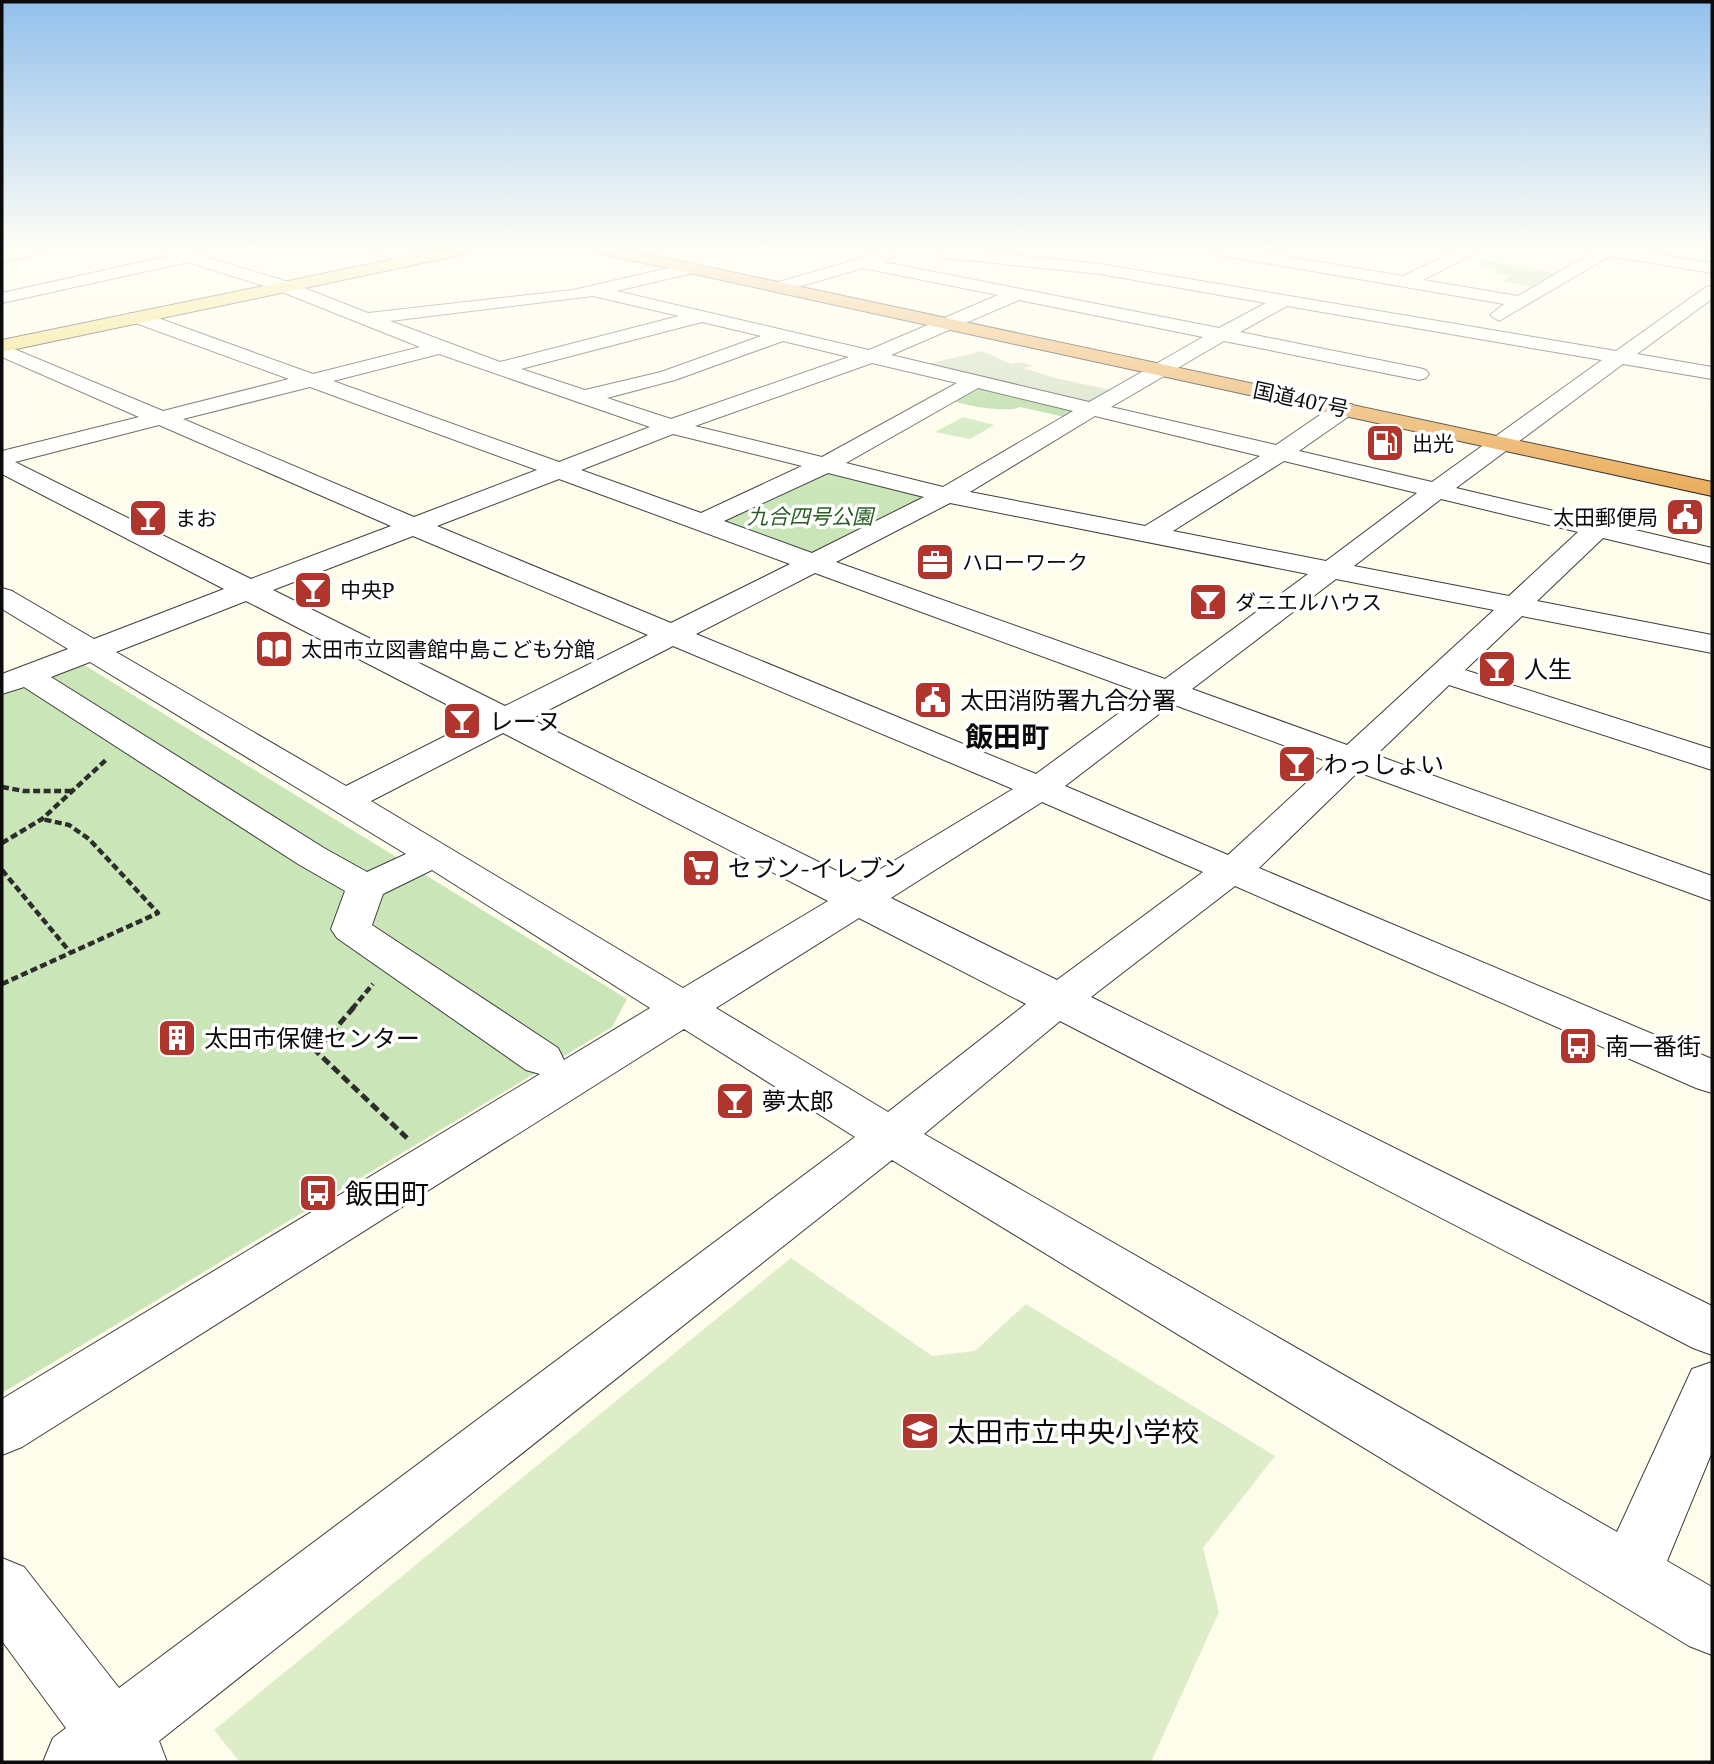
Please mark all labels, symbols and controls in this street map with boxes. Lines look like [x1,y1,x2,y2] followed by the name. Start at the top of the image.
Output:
[1251,375,1351,423] street label: 国道407号
[1364,422,1406,464] fuel station icon: 出光
[1412,429,1454,457] place label: 出光
[1664,496,1706,538] public building icon: 太田郵便局
[127,497,169,539] bar icon: まお
[747,502,876,530] park label: 九合四号公園
[1553,503,1658,531] place label: 太田郵便局
[175,504,217,532] place label: まお
[914,541,956,583] office icon: ハローワーク
[962,548,1088,576] place label: ハローワーク
[292,569,334,611] bar icon: 中央P
[340,576,395,604] place label: 中央P
[1187,581,1229,623] bar icon: ダニエルハウス
[1235,588,1382,616] place label: ダニエルハウス
[253,628,295,670] library icon: 太田市立図書館中島こども分館
[301,635,595,663] place label: 太田市立図書館中島こども分館
[1476,648,1518,690] bar icon: 人生
[1524,653,1572,685] place label: 人生
[912,679,954,721] public building icon: 太田消防署九合分署
[960,684,1176,716] place label: 太田消防署九合分署
[441,700,483,742] bar icon: レーヌ
[489,705,561,737] place label: レーヌ
[965,718,1049,755] district label: 飯田町
[1276,743,1318,785] bar icon: わっしょい
[1324,748,1444,780] place label: わっしょい
[680,847,722,889] supermarket icon: セブン-イレブン
[728,852,906,884] place label: セブン-イレブン
[156,1017,198,1059] building icon: 太田市保健センター
[204,1022,420,1054] place label: 太田市保健センター
[1557,1025,1599,1067] bus stop icon: 南一番街
[1605,1030,1701,1062] place label: 南一番街
[714,1080,756,1122] bar icon: 夢太郎
[762,1085,834,1117] place label: 夢太郎
[297,1172,339,1214] bus stop icon: 飯田町
[345,1175,429,1212] place label: 飯田町
[899,1410,941,1452] school or university icon: 太田市立中央小学校
[947,1413,1199,1450] place label: 太田市立中央小学校

